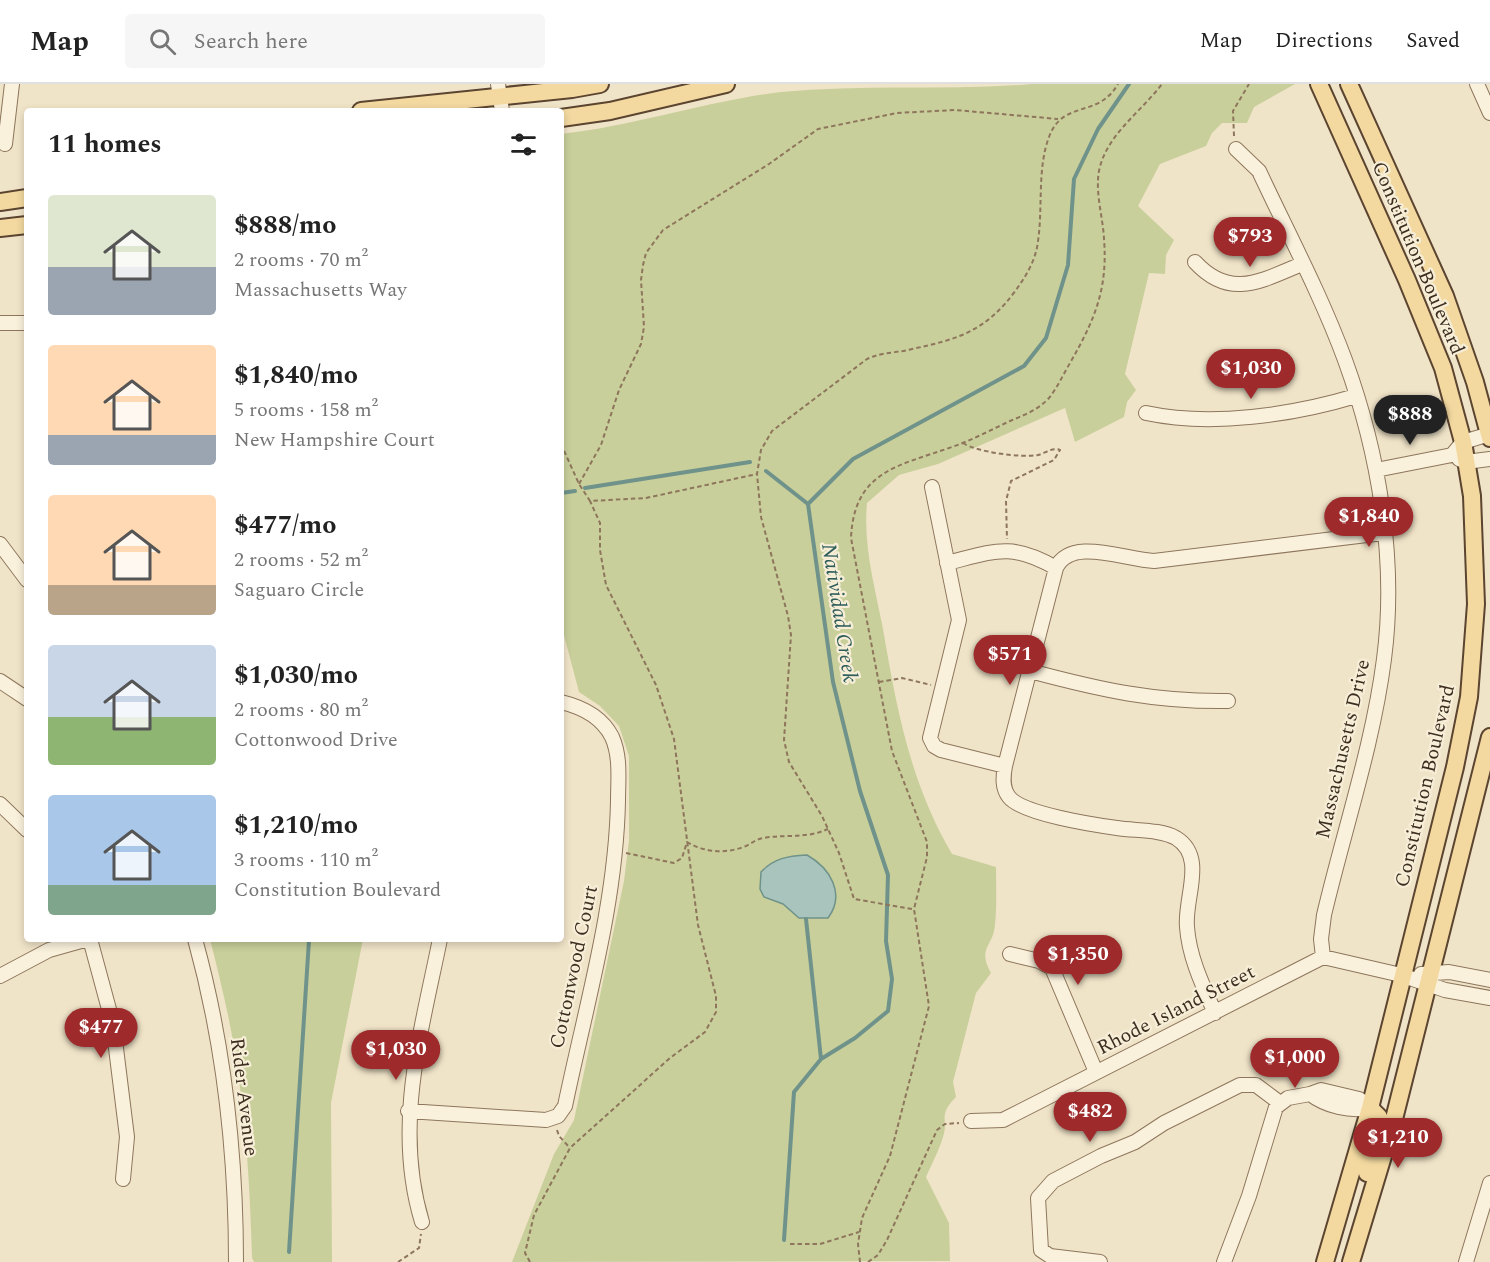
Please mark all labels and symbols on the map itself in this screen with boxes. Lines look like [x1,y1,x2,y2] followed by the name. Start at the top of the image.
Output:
[1364,157,1472,359] street label: Constitution Boulevard
[1214,217,1286,268] pin: $793
[1202,349,1300,400] pin: $1,030
[1374,395,1446,446] pin: $888
[1320,497,1418,548] pin: $1,840
[812,541,866,685] water label: Natividad Creek
[974,635,1046,686] pin: $571
[1308,656,1378,842] street label: Massachusetts Drive
[1387,682,1463,890] street label: Constitution Boulevard
[542,883,606,1051] street label: Cottonwood Court
[1029,935,1127,986] pin: $1,350
[1092,957,1260,1063] street label: Rhode Island Street
[65,1008,137,1059] pin: $477
[347,1030,445,1081] pin: $1,030
[222,1036,266,1158] street label: Rider Avenue
[1246,1038,1344,1089] pin: $1,000
[1054,1092,1126,1143] pin: $482
[1349,1118,1447,1169] pin: $1,210

